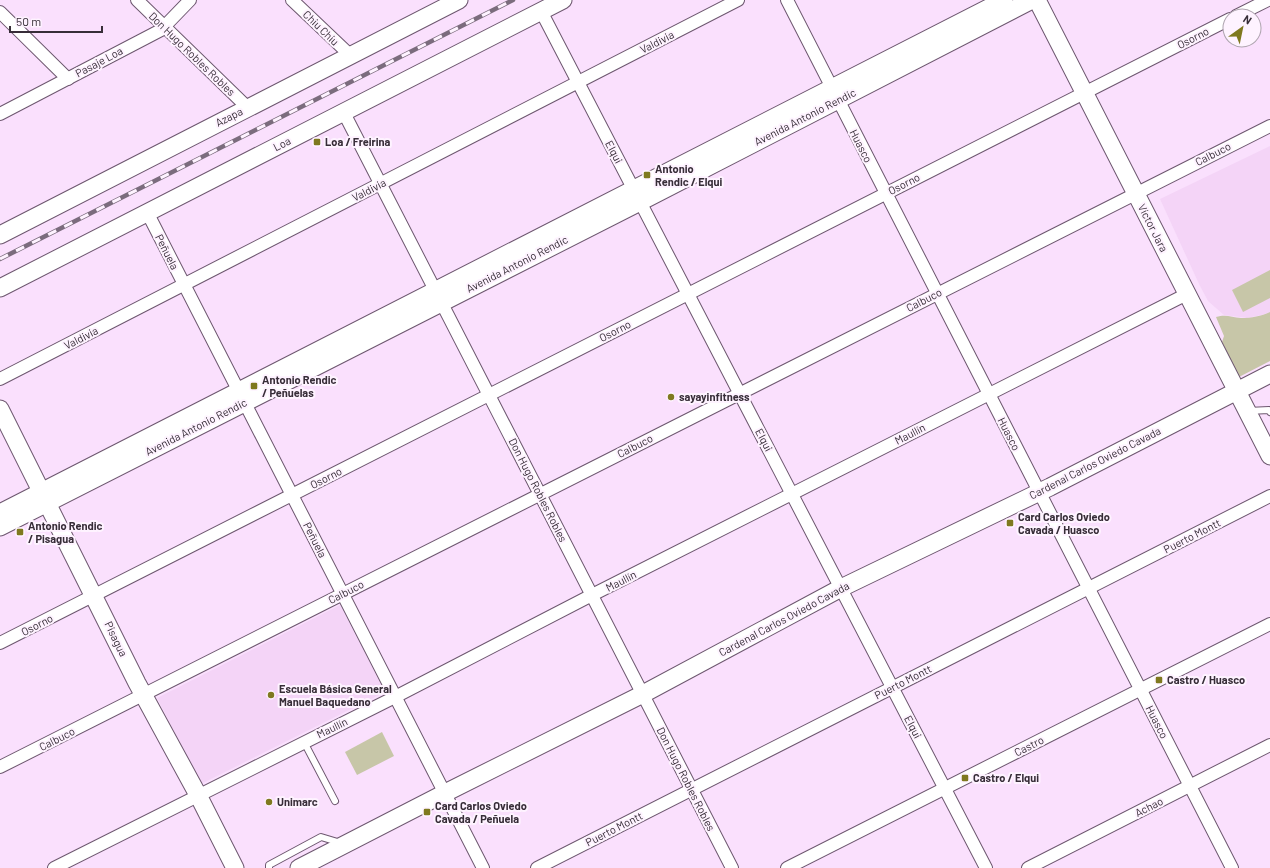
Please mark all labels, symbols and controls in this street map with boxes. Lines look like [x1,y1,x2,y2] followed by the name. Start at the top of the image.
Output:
[301,7,342,48] street label: Chiu Chiu
[10,8,102,34] scale bar
[1222,8,1262,48] north arrow
[147,9,238,98] street label: Don Hugo Robles Robles
[1241,12,1254,27] text: N
[16,14,41,28] text: 50 m
[1175,24,1211,51] street label: Osorno
[638,27,676,56] street label: Valdivia
[73,44,125,79] street label: Pasaje Loa
[752,85,858,148] street label: Avenida Antonio Rendic
[213,104,245,129] street label: Azapa
[848,127,875,165] street label: Huasco
[271,134,293,153] street label: Loa
[325,135,391,148] place label: Loa / Freirina
[312,137,322,147] marker: Loa / Freirina
[603,138,626,166] street label: Elqui
[1193,139,1233,168] street label: Calbuco
[655,162,723,188] place label: Antonio Rendic / Elqui
[642,170,652,180] marker: Antonio Rendic / Elqui
[886,170,922,197] street label: Osorno
[350,175,388,204] street label: Valdivia
[1136,202,1171,254] street label: Víctor Jara
[153,232,182,272] street label: Peñuela
[464,232,570,295] street label: Avenida Antonio Rendic
[904,285,944,314] street label: Calbuco
[597,317,633,344] street label: Osorno
[62,323,100,352] street label: Valdivia
[262,373,336,399] place label: Antonio Rendic / Peñuelas
[249,381,259,391] marker: Antonio Rendic / Peñuelas
[679,390,750,403] place label: sayayinfitness
[666,392,676,402] marker: sayayinfitness
[143,395,249,458] street label: Avenida Antonio Rendic
[996,415,1023,453] street label: Huasco
[892,420,927,447] street label: Maullín
[1027,424,1163,501] street label: Cardenal Carlos Oviedo Cavada
[753,426,776,454] street label: Elqui
[615,431,655,460] street label: Calbuco
[507,436,570,544] street label: Don Hugo Robles Robles
[308,464,344,491] street label: Osorno
[1018,510,1110,536] place label: Card Carlos Oviedo Cavada / Huasco
[1161,516,1222,555] street label: Puerto Montt
[1005,518,1015,528] marker: Card Carlos Oviedo Cavada / Huasco
[28,519,102,545] place label: Antonio Rendic / Pisagua
[301,520,330,560] street label: Peñuela
[15,527,25,537] marker: Antonio Rendic / Pisagua
[603,567,638,594] street label: Maullín
[326,577,366,606] street label: Calbuco
[716,579,851,659] street label: Cardenal Carlos Oviedo Cavada
[19,611,55,638] street label: Osorno
[102,619,131,659] street label: Pisagua
[872,662,933,701] street label: Puerto Montt
[1167,673,1245,686] place label: Castro / Huasco
[1154,675,1164,685] marker: Castro / Huasco
[279,682,392,708] place label: Escuela Básica General Manuel Baquedano
[266,690,276,700] marker: Escuela Básica General Manuel Baquedano
[1144,703,1171,741] street label: Huasco
[902,713,925,741] street label: Elqui
[314,715,349,741] street label: Maullín
[37,724,77,753] street label: Calbuco
[655,725,718,833] street label: Don Hugo Robles Robles
[1012,733,1046,758] street label: Castro
[973,771,1039,784] place label: Castro / Elqui
[960,773,970,783] marker: Castro / Elqui
[1133,794,1165,819] street label: Achao
[277,795,318,808] place label: Unimarc
[264,797,274,807] marker: Unimarc
[435,799,527,825] place label: Card Carlos Oviedo Cavada / Peñuela
[422,807,432,817] marker: Card Carlos Oviedo Cavada / Peñuela
[583,809,644,848] street label: Puerto Montt

